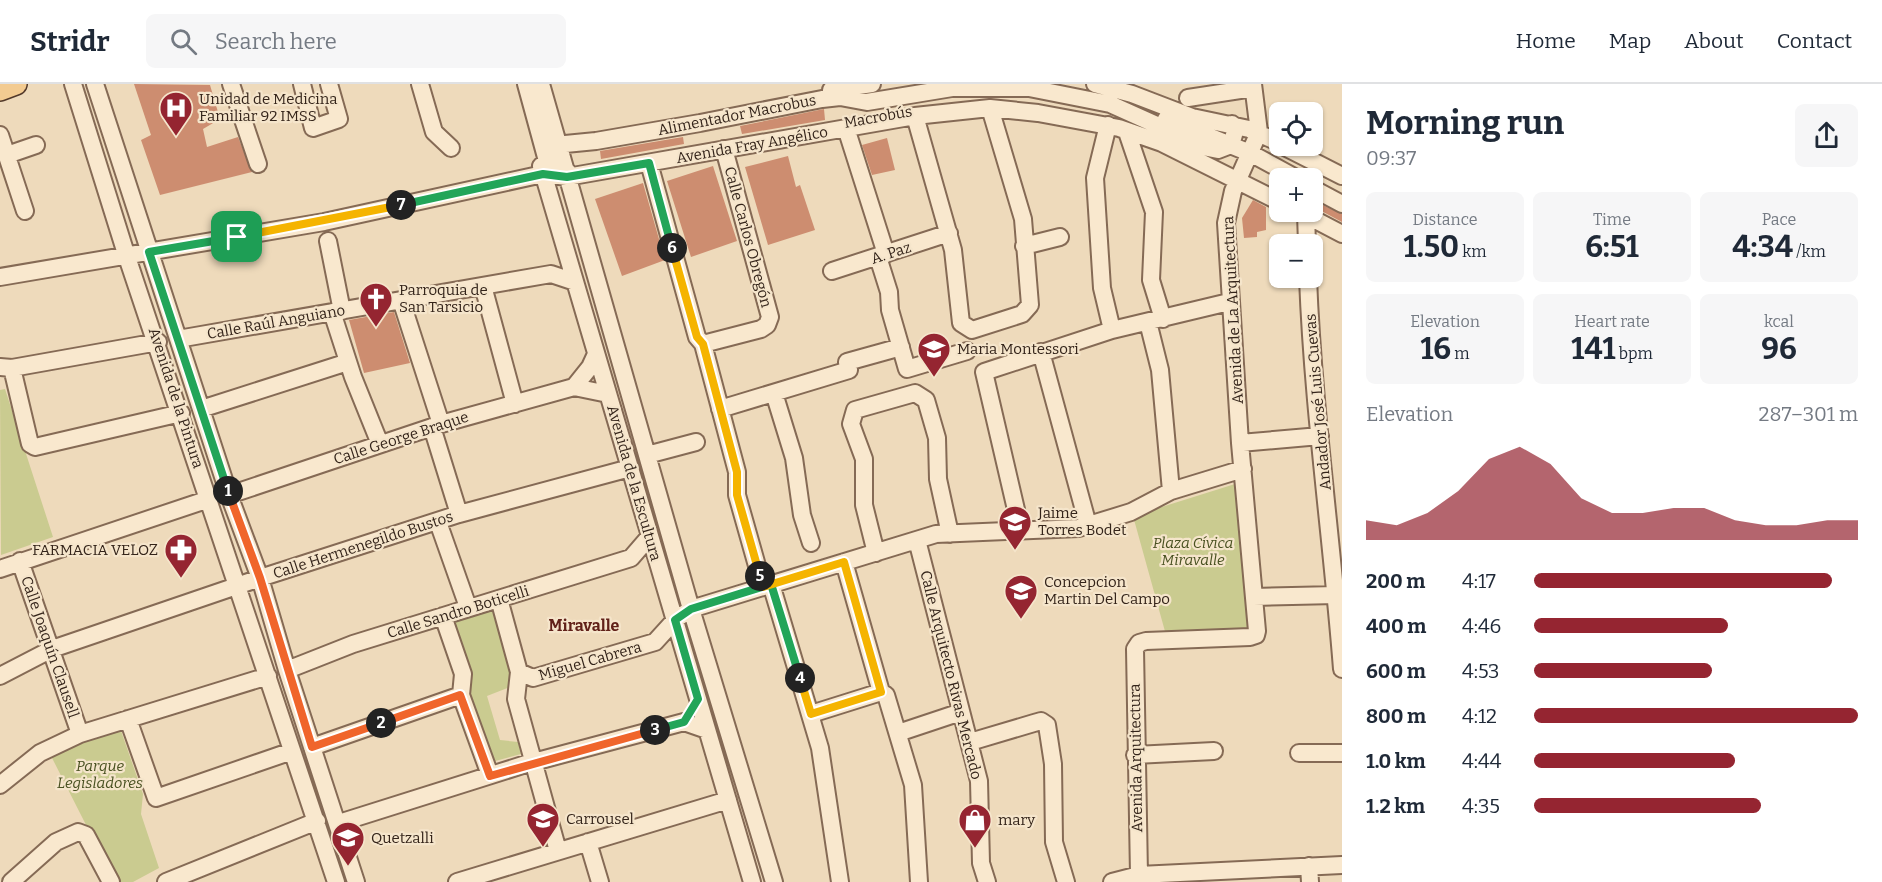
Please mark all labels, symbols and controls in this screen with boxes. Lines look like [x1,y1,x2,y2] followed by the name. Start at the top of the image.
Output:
[146,14,566,68] search box
[30,25,110,58] text: Stridr
[167,25,200,58] icon: search
[215,28,337,55] text: Search here
[1516,28,1576,54] text: Home
[1609,28,1651,54] text: Map
[1684,28,1744,54] text: About
[1777,28,1852,54] text: Contact
[158,90,194,137] hospital icon: Unidad de Medicina Familiar 92 IMSS
[199,90,337,125] place label: Unidad de Medicina Familiar 92 IMSS
[656,91,818,139] street label: Alimentador Macrobus
[843,102,913,132] street label: Macrobús
[1269,102,1323,288] map controls
[1269,102,1323,156] button: locate
[1366,103,1564,143] text: Morning run
[1795,104,1858,167] button: share
[675,123,829,167] street label: Avenida Fray Angélico
[1366,146,1416,170] text: 09:37
[721,165,776,310] street label: Calle Carlos Obregón
[1269,168,1323,222] button: +
[386,190,416,220] pin: 7
[397,195,405,214] text: 7
[1413,210,1477,229] text: Distance
[1593,210,1631,229] text: Time
[1762,210,1796,229] text: Pace
[211,211,262,262] pin
[1219,216,1247,404] street label: Avenida de La Arquitectura
[220,220,253,253] icon: arrive
[1404,229,1459,265] text: 1.50
[1585,229,1639,265] text: 6:51
[1732,229,1793,265] text: 4:34
[657,233,687,263] pin: 6
[1269,234,1323,288] button: −
[667,238,677,257] text: 6
[869,238,913,268] street label: A. Paz
[1459,242,1486,261] text: km
[1793,242,1826,261] text: /km
[358,281,394,328] church icon: Parroquia de San Tarsicio
[399,281,488,316] place label: Parroquia de San Tarsicio
[206,301,346,343] street label: Calle Raúl Anguiano
[1410,312,1480,331] text: Elevation
[1574,312,1650,331] text: Heart rate
[1764,312,1794,331] text: kcal
[1301,313,1335,491] street label: Andador José Luis Cuevas
[145,325,207,471] street label: Avenida de la Pintura
[916,331,952,378] school or university icon: Maria Montessori
[1420,331,1451,367] text: 16
[1571,331,1615,367] text: 141
[1761,331,1797,367] text: 96
[957,340,1079,358] place label: Maria Montessori
[1451,344,1470,363] text: m
[1615,344,1653,363] text: bpm
[1366,402,1453,426] text: Elevation
[1759,402,1858,426] text: 287–301 m
[603,403,665,563] street label: Avenida de la Escultura
[331,408,471,468] street label: Calle George Braque
[213,476,243,506] pin: 1
[225,481,231,500] text: 1
[997,504,1033,551] school or university icon: Jaime Torres Bodet
[1037,504,1127,539] place label: Jaime Torres Bodet
[271,507,455,583] street label: Calle Hermenegildo Bustos
[163,532,199,579] pharmacy icon: FARMACIA VELOZ
[1153,534,1233,569] park label: Plaza Cívica Miravalle
[32,541,158,559] place label: FARMACIA VELOZ
[745,561,775,591] pin: 5
[756,566,764,585] text: 5
[916,569,986,781] street label: Calle Arquitecto Rivas Mercado
[1366,569,1425,593] text: 200 m
[1462,569,1496,593] text: 4:17
[1003,573,1039,620] school or university icon: Concepcion Martin Del Campo
[1044,573,1170,608] place label: Concepcion Martin Del Campo
[17,574,83,720] street label: Calle Joaquín Clausell
[385,582,532,642] street label: Calle Sandro Boticelli
[1366,614,1426,638] text: 400 m
[1462,614,1501,638] text: 4:46
[549,616,620,635] district label: Miravalle
[536,638,644,684] street label: Miguel Cabrera
[1366,659,1426,683] text: 600 m
[1462,659,1500,683] text: 4:53
[785,663,815,693] pin: 4
[795,668,805,687] text: 4
[1126,684,1146,832] street label: Avenida Arquitectura
[1366,704,1426,728] text: 800 m
[1462,704,1497,728] text: 4:12
[366,708,396,738] pin: 2
[376,713,386,732] text: 2
[640,715,670,745] pin: 3
[650,720,660,739] text: 3
[1366,749,1426,773] text: 1.0 km
[1462,749,1501,773] text: 4:44
[57,757,143,792] park label: Parque Legisladores
[1366,794,1425,818] text: 1.2 km
[1462,794,1500,818] text: 4:35
[525,801,561,848] school or university icon: Carrousel
[957,802,993,849] shop icon: mary
[566,810,634,828] place label: Carrousel
[998,811,1035,829] place label: mary
[330,820,366,867] school or university icon: Quetzalli
[371,829,434,847] place label: Quetzalli

